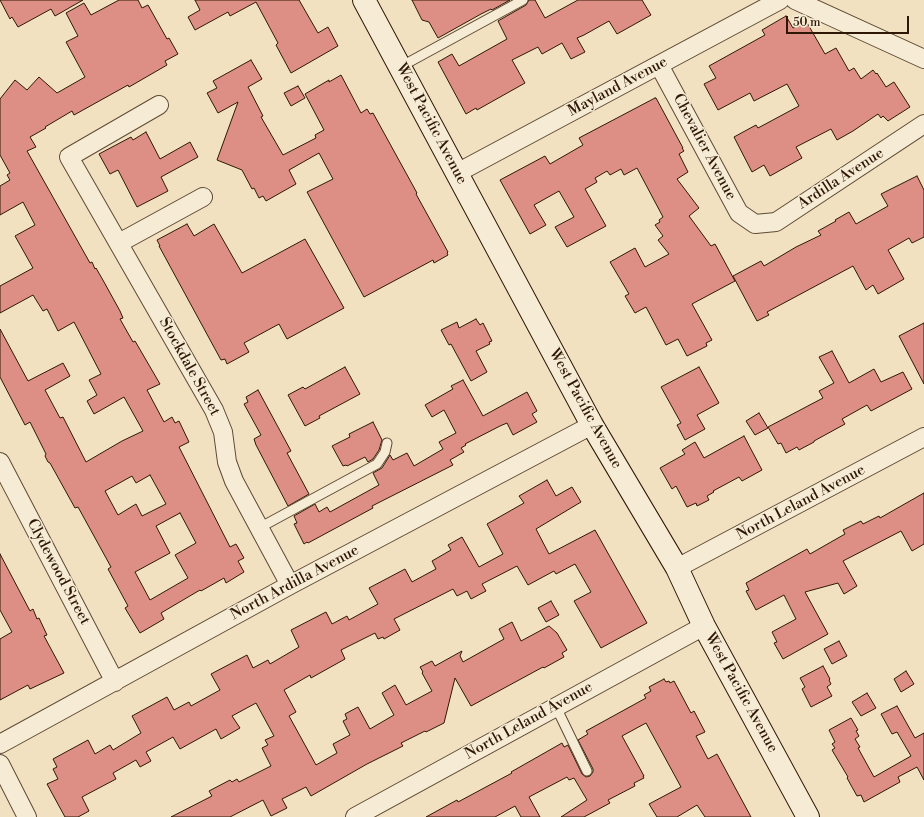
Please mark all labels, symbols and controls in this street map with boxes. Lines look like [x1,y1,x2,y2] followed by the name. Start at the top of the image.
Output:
[788,8,911,34] scale bar
[793,15,821,30] text: 50 m
[565,53,671,121] street label: Mayland Avenue
[392,61,470,187] street label: West Pacific Avenue
[668,91,740,203] street label: Chevalier Avenue
[795,144,887,214] street label: Ardilla Avenue
[155,315,223,419] street label: Stockdale Street
[545,346,625,472] street label: West Pacific Avenue
[733,461,869,545] street label: North Leland Avenue
[23,516,93,628] street label: Clydewood Street
[228,541,362,625] street label: North Ardilla Avenue
[701,630,781,756] street label: West Pacific Avenue
[462,678,596,764] street label: North Leland Avenue

